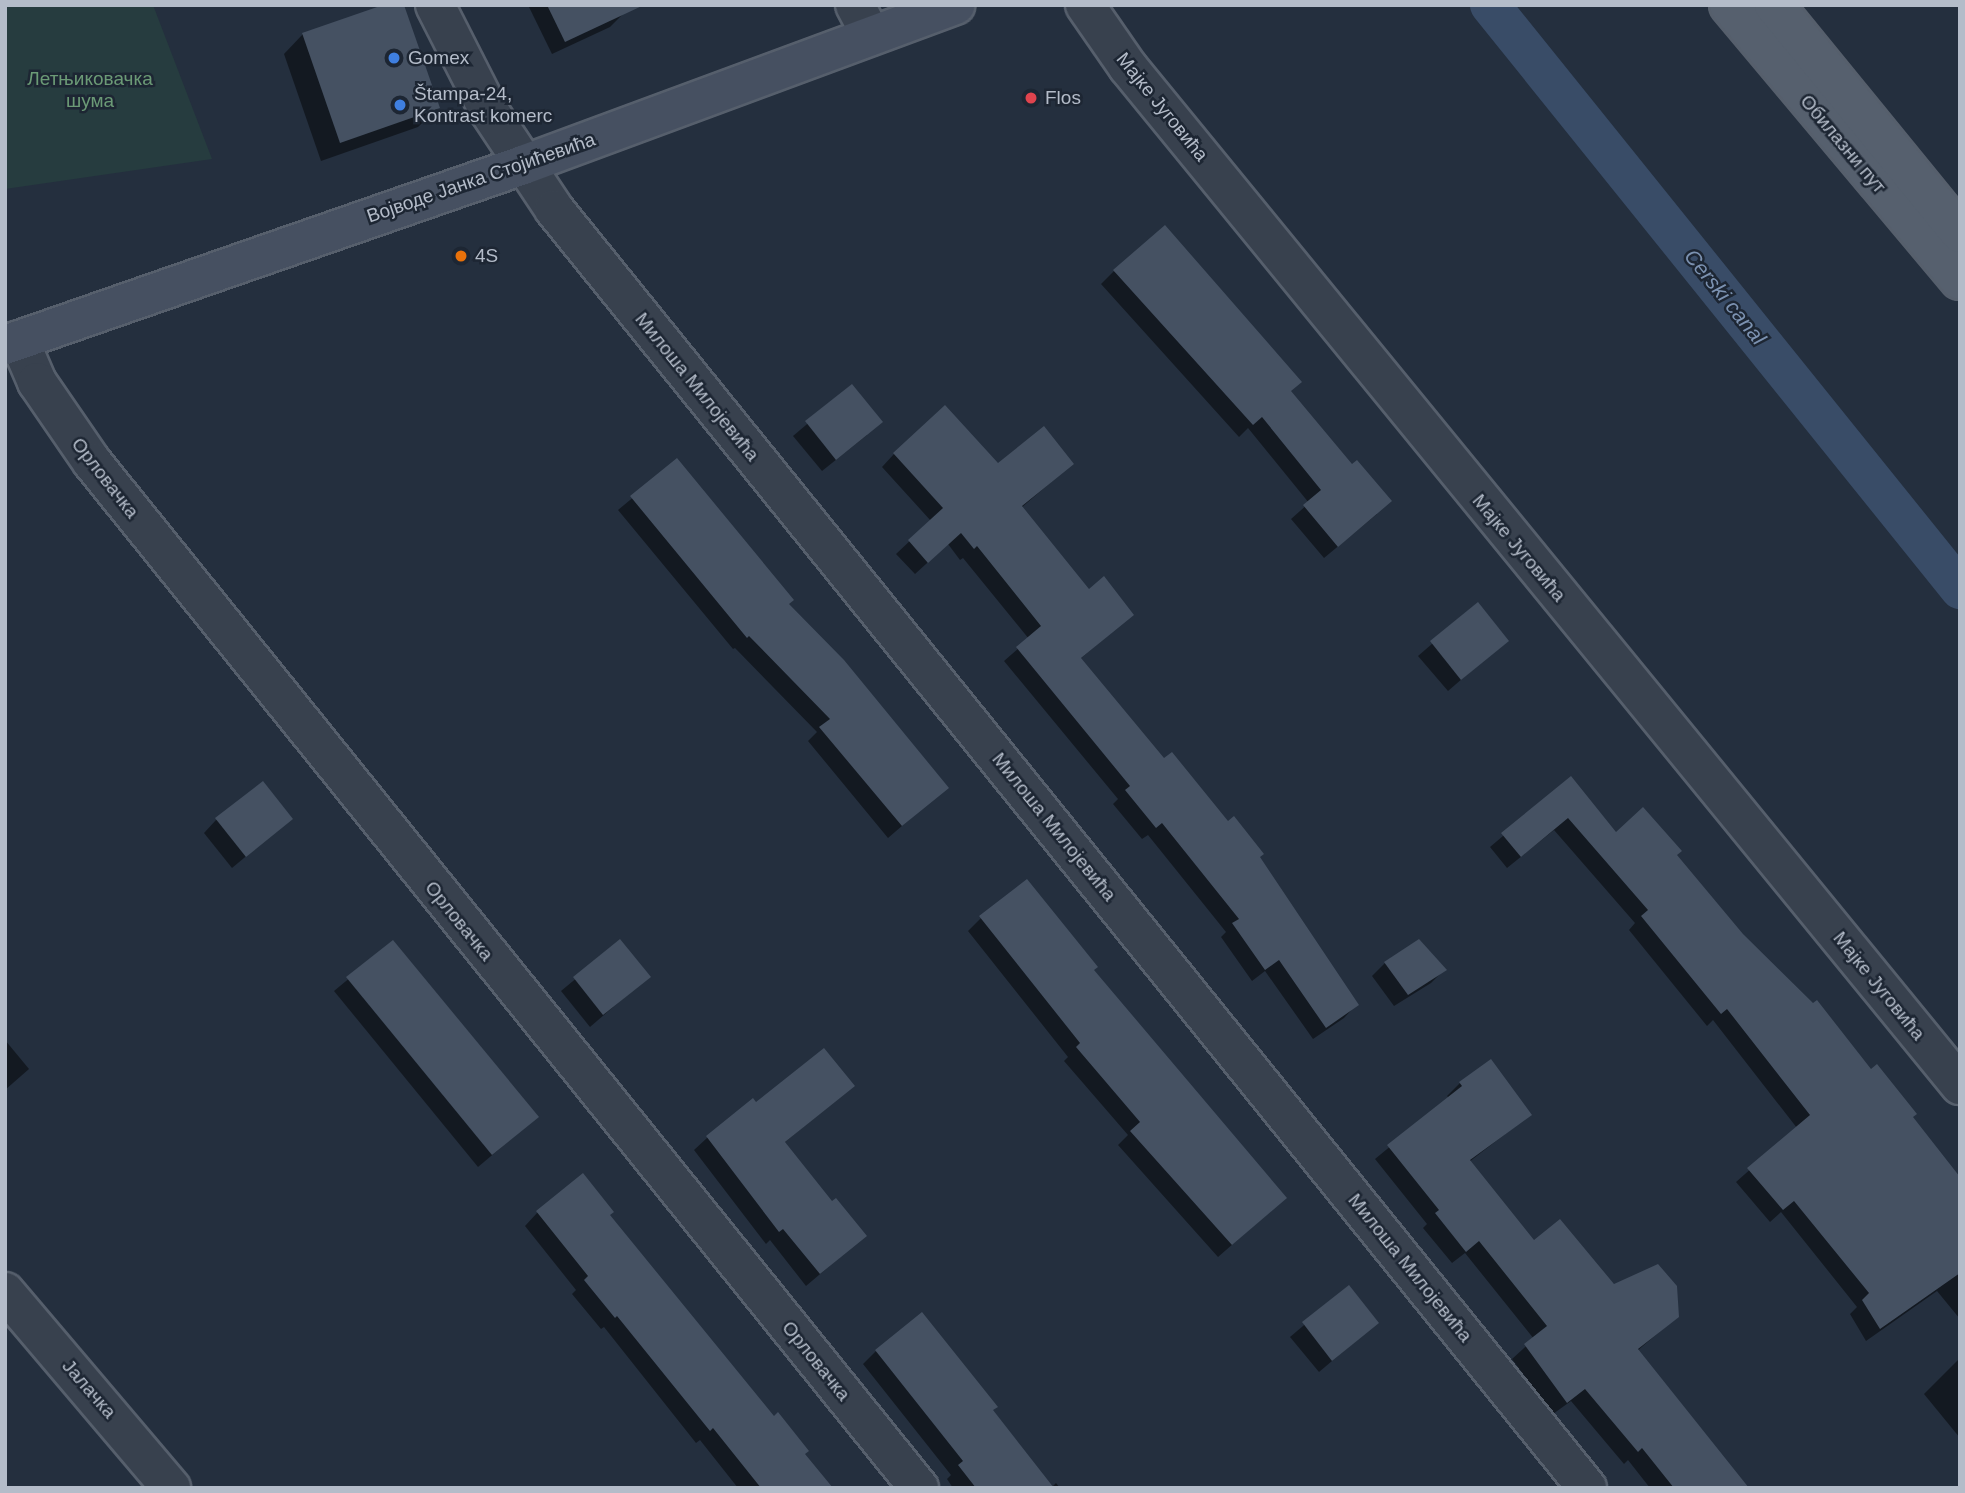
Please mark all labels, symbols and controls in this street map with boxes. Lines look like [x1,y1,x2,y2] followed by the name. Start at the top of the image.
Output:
[408,47,469,69] place label: Gomex
[1111,48,1213,166] street label: Мајке Југовића
[386,50,402,66] marker: Gomex
[27,68,153,112] park label: Летњиковачка шума
[414,83,552,127] place label: Štampa-24, Kontrast komerc
[1045,87,1081,109] place label: Flos
[1023,90,1039,106] marker: Flos
[1795,90,1891,198] street label: Обилазни пут
[392,97,408,113] marker: Štampa-24, Kontrast komerc
[364,128,598,228] street label: Војводе Јанка Стојићевића
[1679,244,1771,350] water label: Cerski canal
[475,245,498,267] place label: 4S
[453,248,469,264] marker: 4S
[630,308,764,466] street label: Милоша Милојевића
[67,433,143,523] street label: Орловачка
[1467,490,1571,606] street label: Мајке Југовића
[987,748,1121,906] street label: Милоша Милојевића
[420,877,498,965] street label: Орловачка
[1828,927,1930,1045] street label: Мајке Југовића
[1343,1189,1477,1347] street label: Милоша Милојевића
[777,1317,855,1405] street label: Орловачка
[57,1355,121,1423] street label: Јалачка

